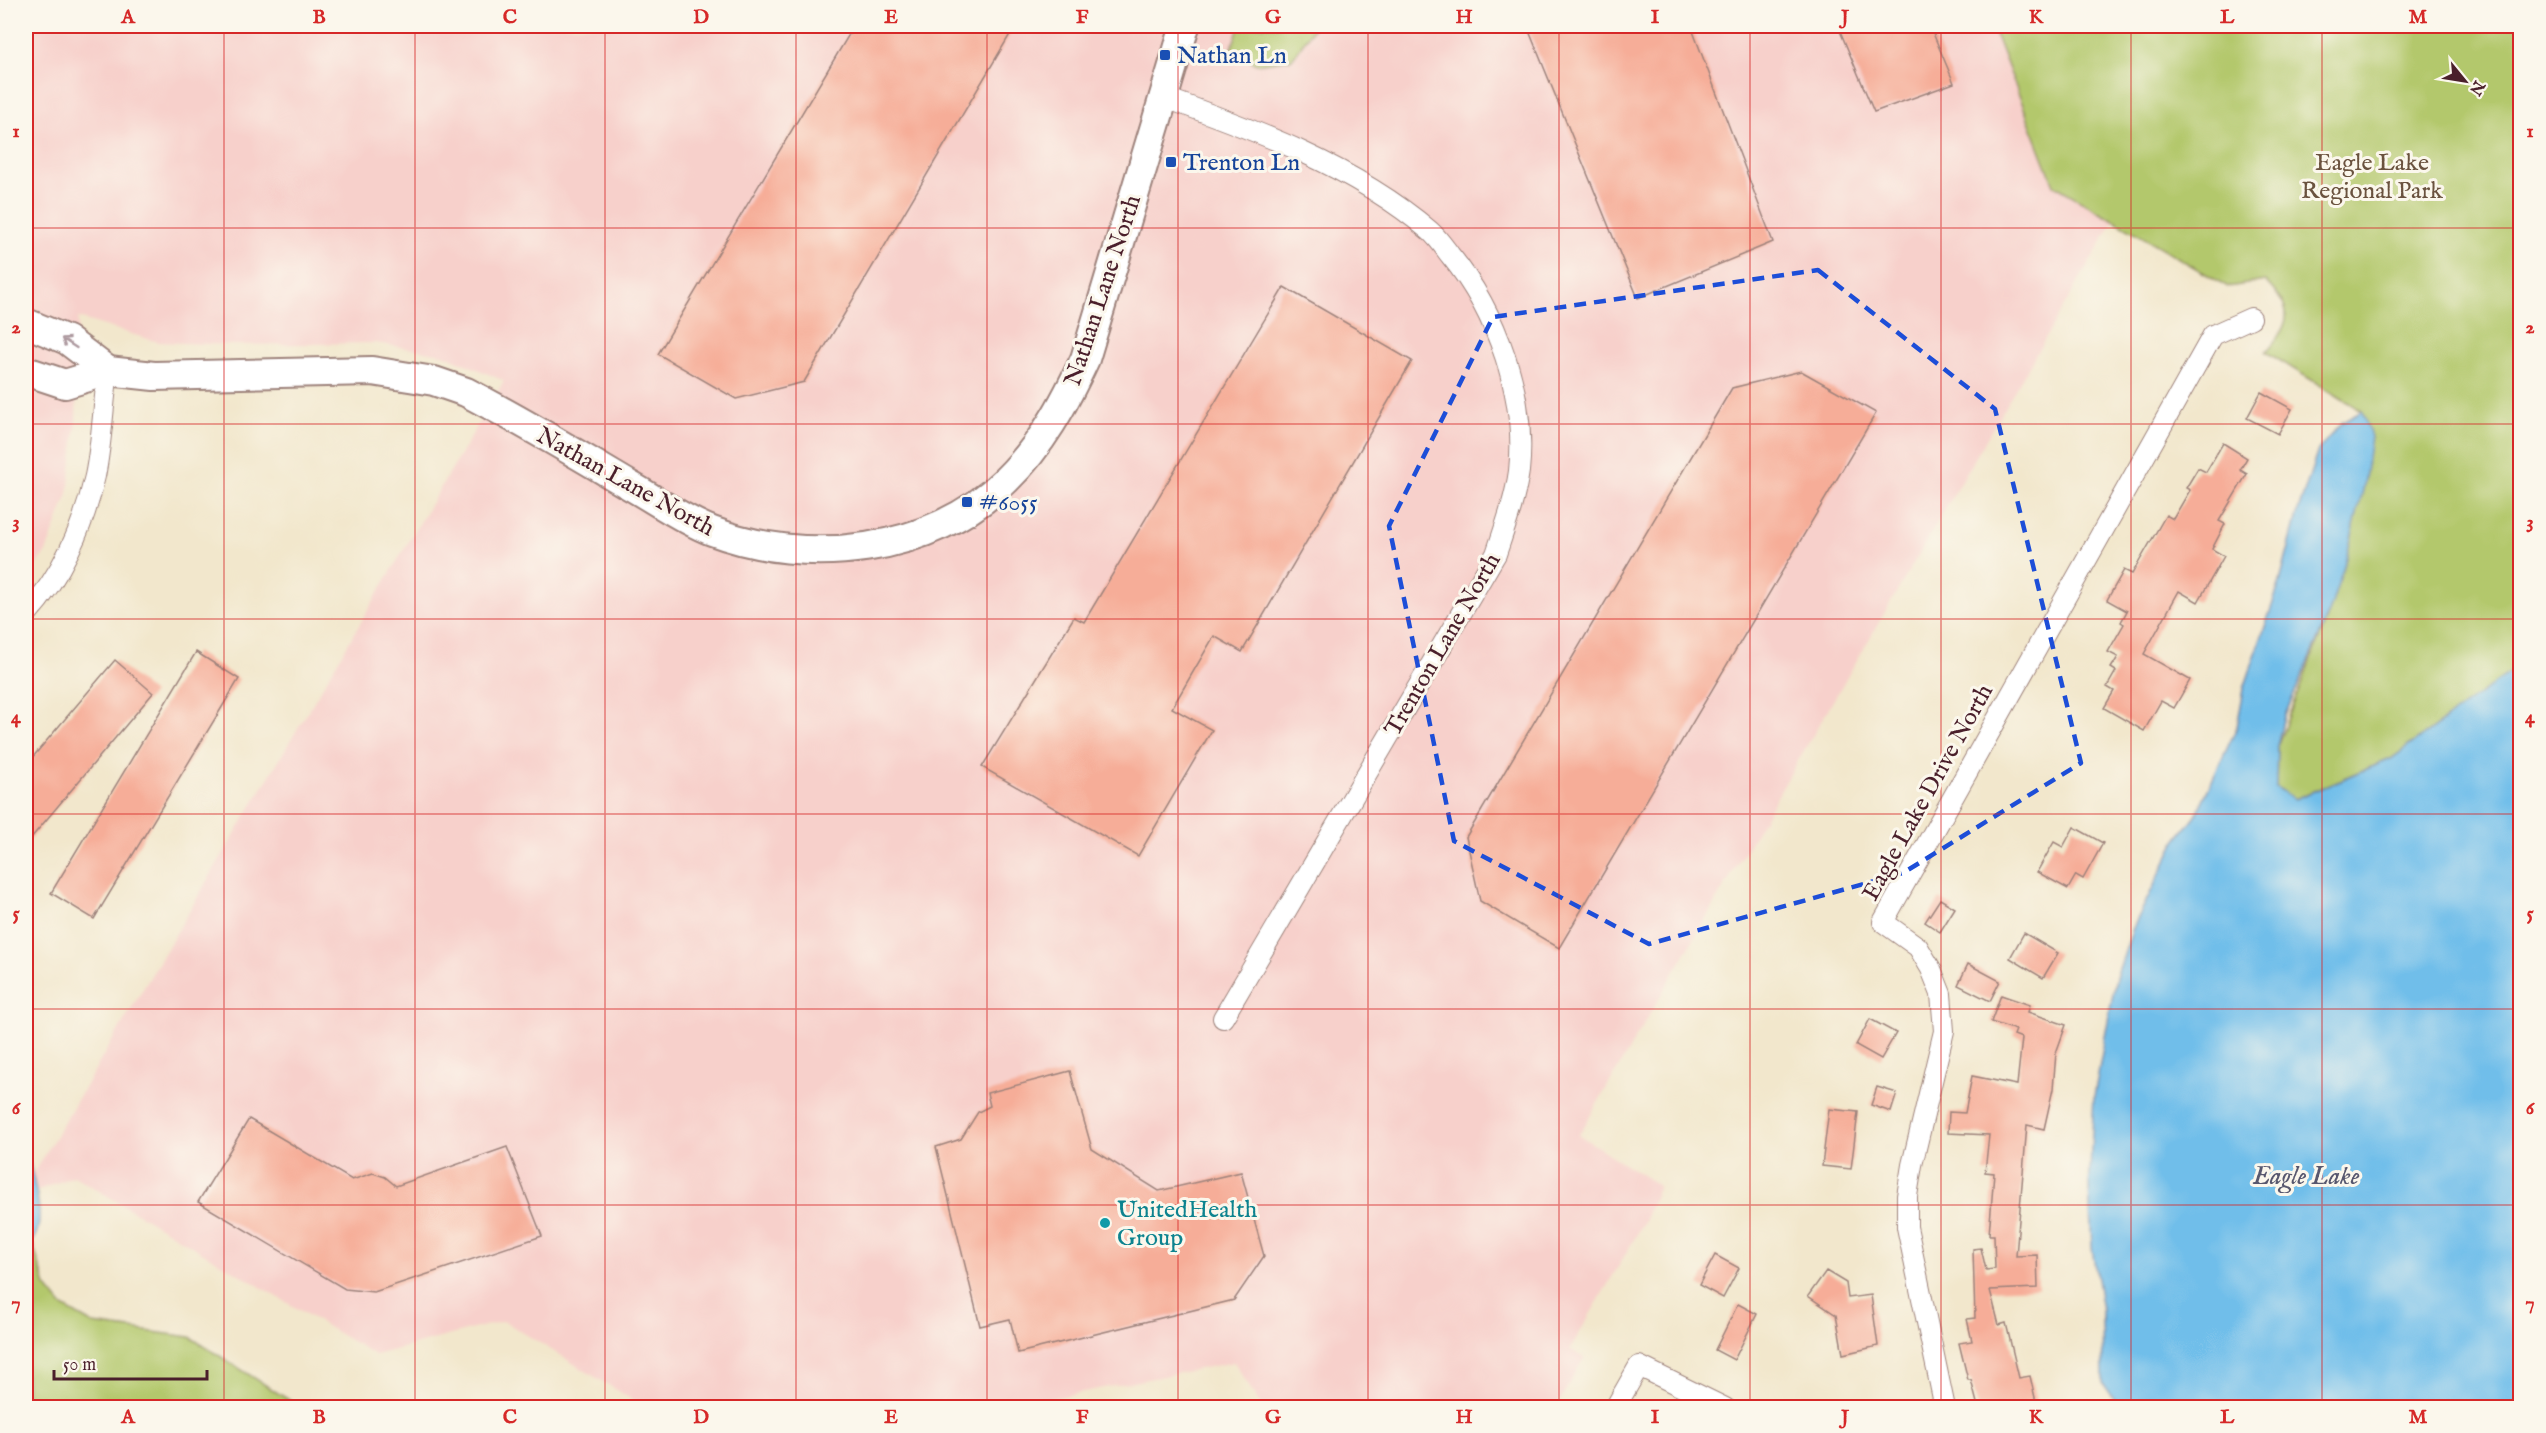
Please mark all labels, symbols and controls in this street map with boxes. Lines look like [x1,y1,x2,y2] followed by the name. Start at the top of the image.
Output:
[120,5,136,30] text: A
[312,5,326,30] text: B
[503,5,517,30] text: C
[693,5,709,30] text: D
[884,5,898,30] text: E
[1076,5,1089,30] text: F
[1265,5,1282,30] text: G
[1455,5,1473,30] text: H
[1651,5,1660,30] text: I
[1838,5,1850,30] text: J
[2029,5,2045,30] text: K
[2220,5,2235,30] text: L
[2409,5,2428,30] text: M
[1177,41,1287,72] place label: Nathan Ln
[1158,48,1172,62] marker: Nathan Ln
[2435,51,2495,111] north arrow
[2464,76,2489,99] text: N
[12,119,20,144] text: 1
[2526,119,2534,144] text: 1
[1183,148,1300,179] place label: Trenton Ln
[2301,148,2443,207] park label: Eagle Lake Regional Park
[1164,155,1178,169] marker: Trenton Ln
[1058,191,1149,390] street label: Nathan Lane North
[11,315,21,340] text: 2
[2525,315,2535,340] text: 2
[61,336,78,348] one-way arrow
[531,420,720,544] street label: Nathan Lane North
[979,488,1038,519] place label: #6055
[960,495,974,509] marker: #6055
[12,510,20,535] text: 3
[2526,510,2534,535] text: 3
[1378,547,1508,742] street label: Trenton Lane North
[1856,679,2001,907] street label: Eagle Lake Drive North
[11,705,22,730] text: 4
[2525,705,2536,730] text: 4
[12,901,20,926] text: 5
[2526,901,2534,926] text: 5
[12,1096,22,1121] text: 6
[2526,1096,2536,1121] text: 6
[2252,1160,2360,1194] water label: Eagle Lake
[1117,1195,1257,1254] place label: UnitedHealth Group
[1098,1216,1112,1230] marker: UnitedHealth Group
[11,1291,21,1316] text: 7
[2525,1291,2535,1316] text: 7
[54,1343,207,1381] scale bar
[63,1354,96,1377] text: 50 m
[120,1405,136,1430] text: A
[312,1405,326,1430] text: B
[503,1405,517,1430] text: C
[693,1405,709,1430] text: D
[884,1405,898,1430] text: E
[1076,1405,1089,1430] text: F
[1265,1405,1282,1430] text: G
[1455,1405,1473,1430] text: H
[1651,1405,1660,1430] text: I
[1838,1405,1850,1430] text: J
[2029,1405,2045,1430] text: K
[2220,1405,2235,1430] text: L
[2409,1405,2428,1430] text: M

